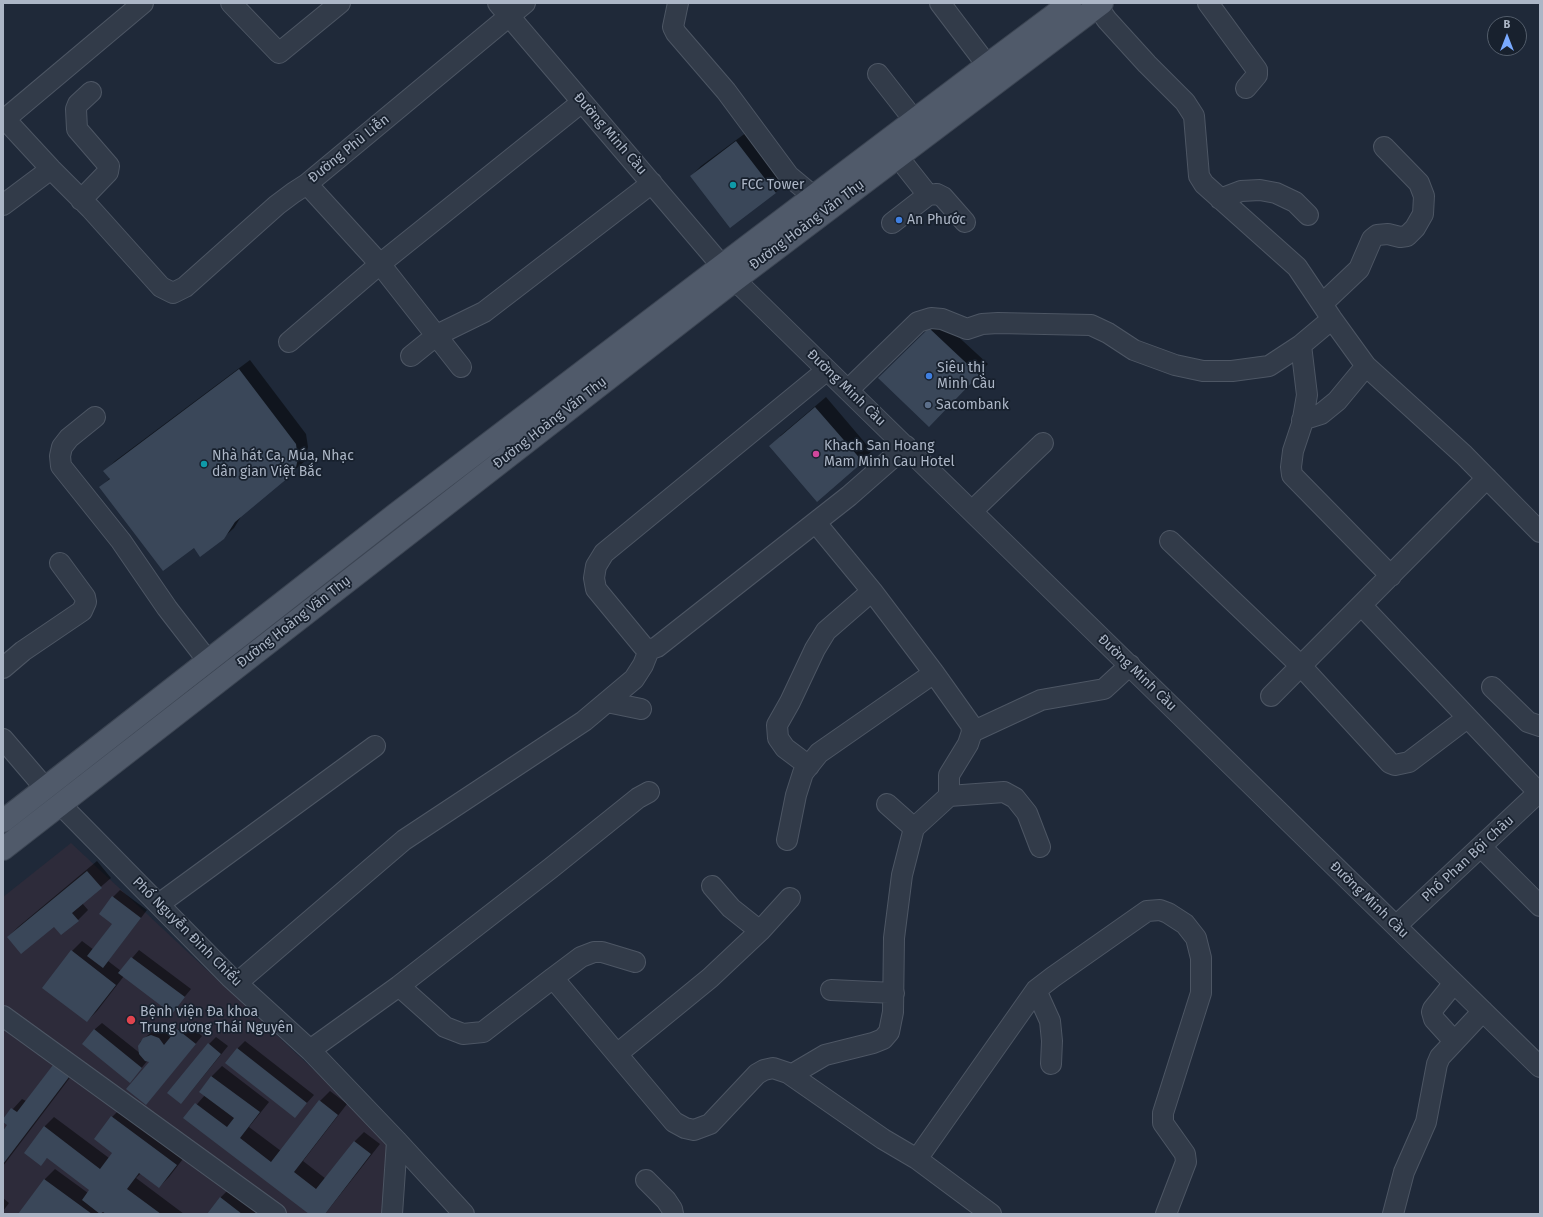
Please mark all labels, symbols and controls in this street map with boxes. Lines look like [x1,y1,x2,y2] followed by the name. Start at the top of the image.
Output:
[1487,16,1527,56] north arrow
[1504,18,1510,31] text: B
[570,90,650,178] street label: Đường Minh Cầu
[305,111,393,187] street label: Đường Phù Liễn
[746,176,868,274] street label: Đường Hoàng Văn Thụ
[741,177,804,193] place label: FCC Tower
[728,180,738,190] marker: FCC Tower
[907,212,966,228] place label: An Phước
[894,215,904,225] marker: An Phước
[803,346,889,430] street label: Đường Minh Cầu
[937,360,995,392] place label: Siêu thị Minh Cầu
[924,371,934,381] marker: Siêu thị Minh Cầu
[490,373,610,473] street label: Đường Hoàng Văn Thụ
[936,397,1009,413] place label: Sacombank
[923,400,933,410] marker: Sacombank
[824,438,955,470] place label: Khach San Hoang Mam Minh Cau Hotel
[212,448,354,480] place label: Nhà hát Ca, Múa, Nhạc dân gian Việt Bắc
[811,449,821,459] marker: Khach San Hoang Mam Minh Cau Hotel
[199,459,209,469] marker: Nhà hát Ca, Múa, Nhạc dân gian Việt Bắc
[234,572,354,672] street label: Đường Hoàng Văn Thụ
[1094,631,1180,715] street label: Đường Minh Cầu
[1419,812,1517,906] street label: Phố Phan Bội Châu
[1326,858,1412,942] street label: Đường Minh Cầu
[129,874,245,990] street label: Phố Nguyễn Đình Chiểu
[140,1004,293,1036] place label: Bệnh viện Đa khoa Trung ương Thái Nguyên
[125,1014,137,1026] marker: Bệnh viện Đa khoa Trung ương Thái Nguyên

